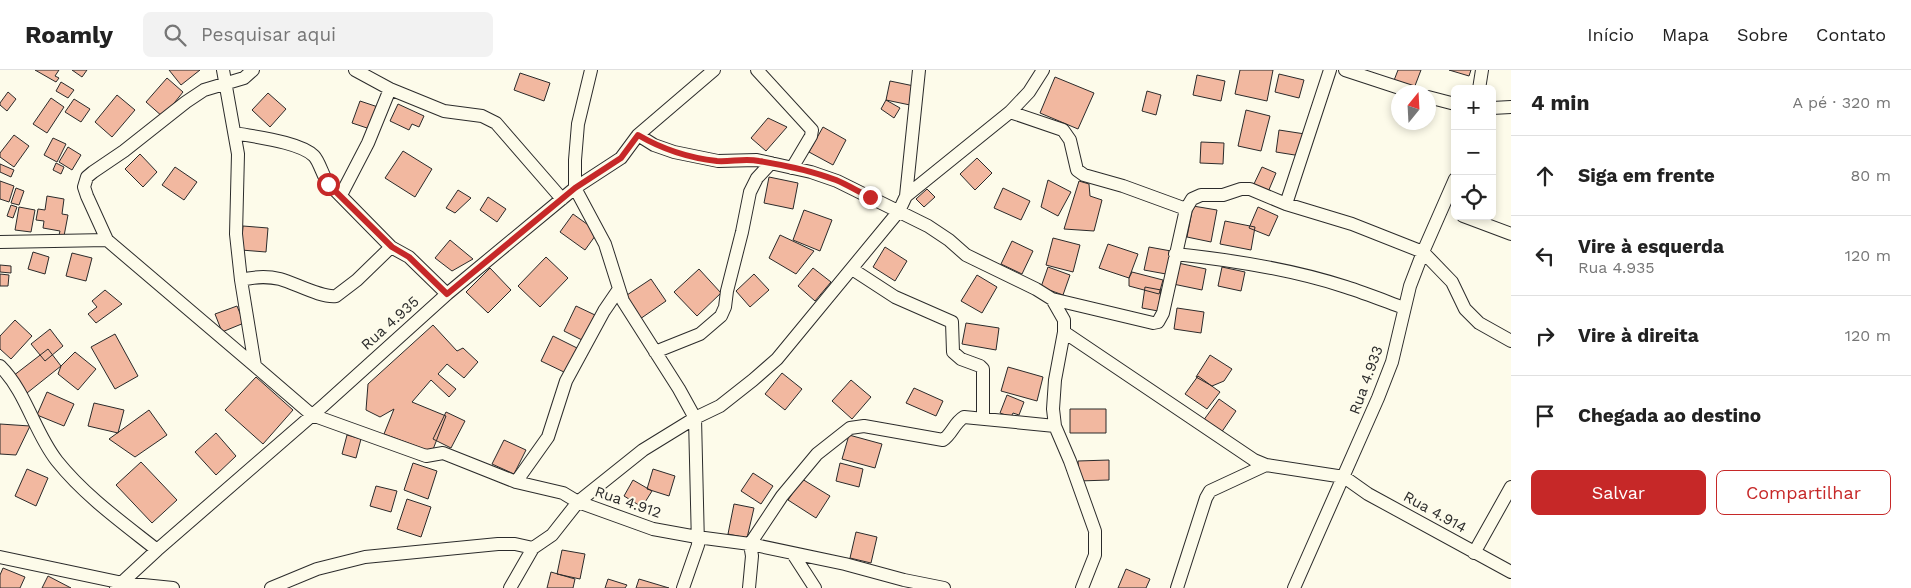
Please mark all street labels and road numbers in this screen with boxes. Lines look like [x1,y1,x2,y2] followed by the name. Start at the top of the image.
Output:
[357,292,423,354] street label: Rua 4.935
[1345,343,1387,417] street label: Rua 4.933
[592,482,664,522] street label: Rua 4.912
[1400,487,1470,537] street label: Rua 4.914

